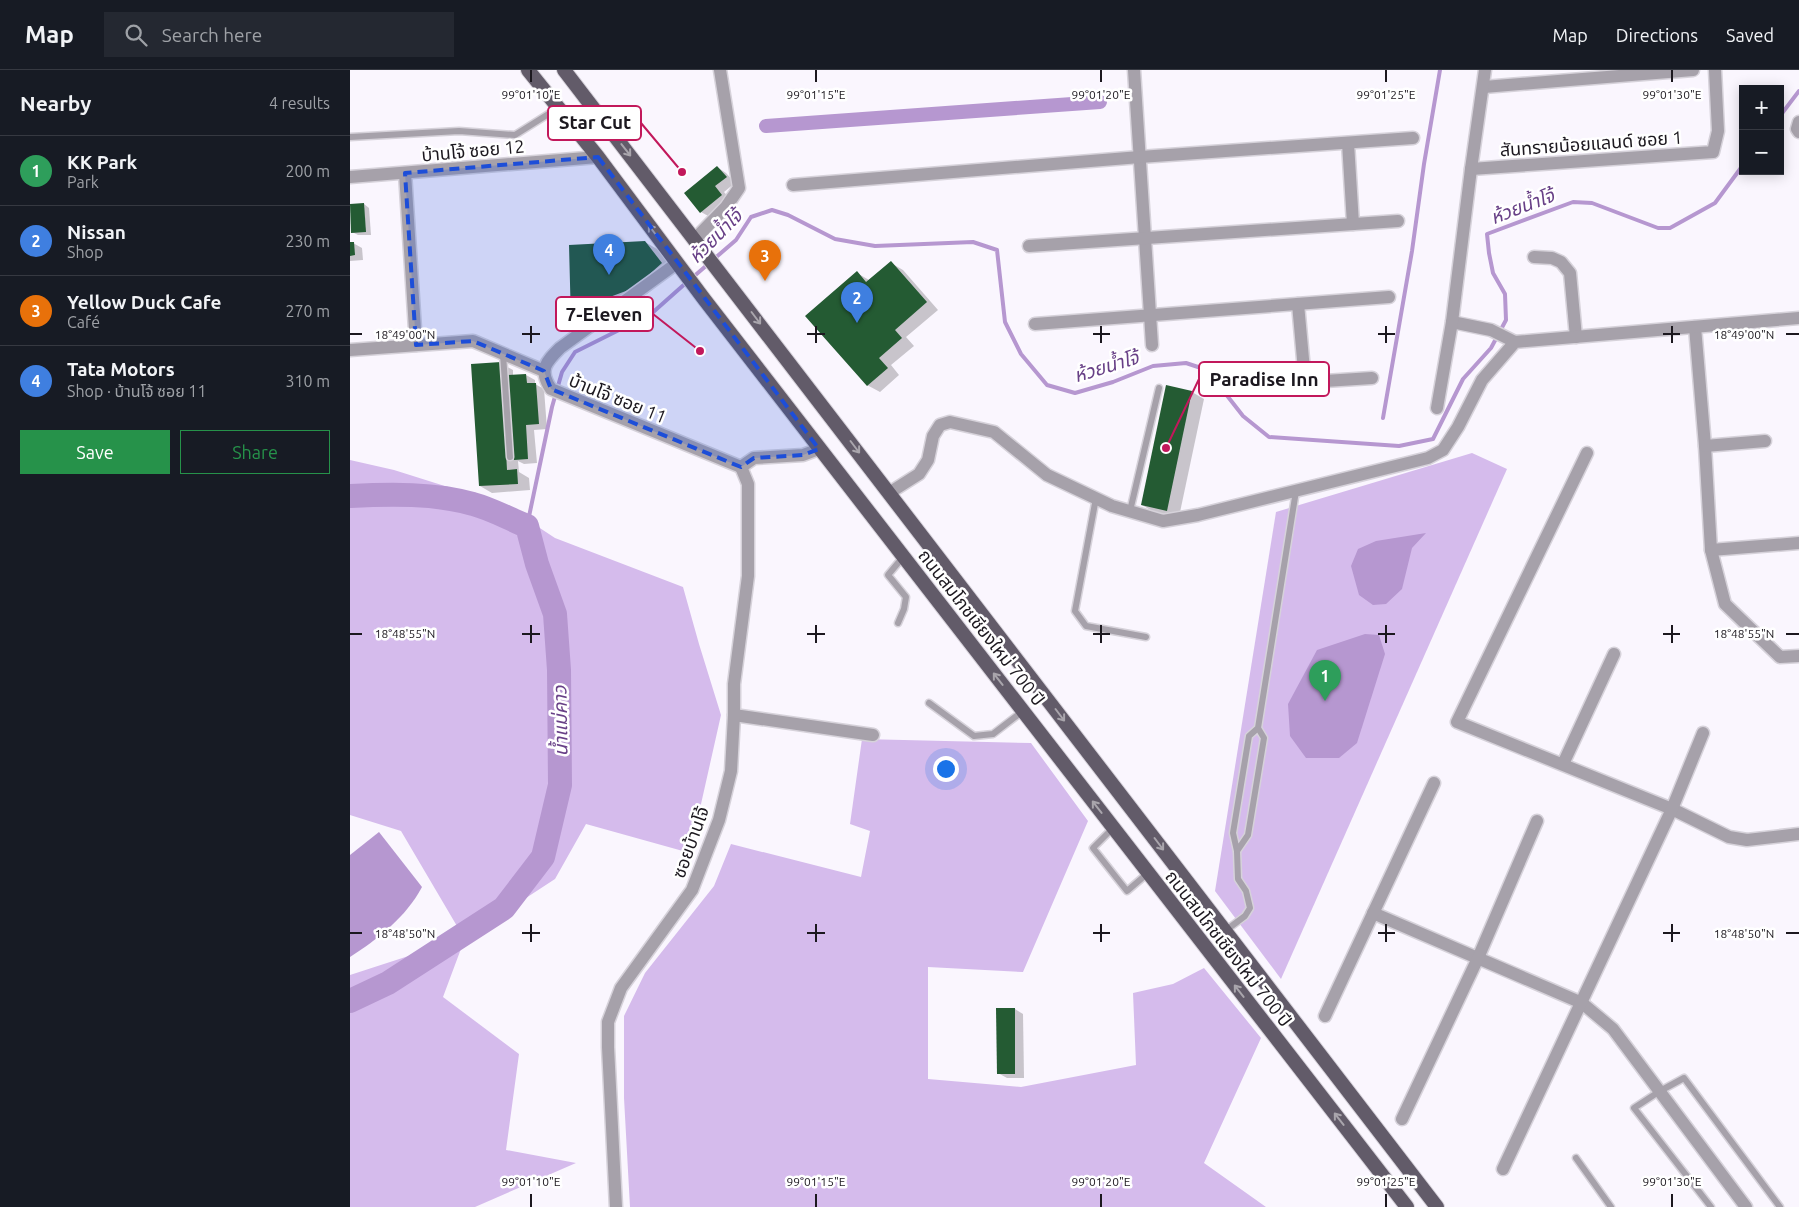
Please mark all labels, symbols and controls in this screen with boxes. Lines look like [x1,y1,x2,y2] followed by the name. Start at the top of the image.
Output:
[104,12,454,57] search box
[25,21,74,48] text: Map
[122,21,150,49] icon: search
[162,24,262,46] text: Search here
[1552,25,1588,45] text: Map
[1616,25,1698,45] text: Directions
[1726,25,1774,45] text: Saved
[1739,85,1784,175] map controls
[1739,85,1784,130] button: +
[502,88,561,101] text: 99°01'10"E
[787,88,846,101] text: 99°01'15"E
[1072,88,1131,101] text: 99°01'20"E
[1357,88,1416,101] text: 99°01'25"E
[1643,88,1702,101] text: 99°01'30"E
[20,91,91,115] text: Nearby
[269,94,330,112] text: 4 results
[548,106,641,140] callout: Star Cut
[559,111,631,133] text: Star Cut
[1499,127,1683,159] street label: สันทรายน้อยแลนด์ ซอย 1
[1739,130,1784,175] button: −
[421,136,525,164] street label: บ้านโจ้ ซอย 12
[621,143,631,157] one-way arrow
[67,151,137,173] text: KK Park
[31,162,41,180] text: 1
[285,162,330,180] text: 200 m
[67,173,99,191] text: Park
[1486,181,1560,228] water label: ห้วยน้ำโจ้
[682,201,749,267] water label: ห้วยน้ำโจ้
[67,221,126,243] text: Nissan
[648,224,658,238] one-way arrow
[31,232,41,250] text: 2
[285,232,330,250] text: 230 m
[593,234,625,275] pin: 4
[749,240,781,281] pin: 3
[67,243,103,261] text: Shop
[841,282,873,323] pin: 2
[67,291,222,313] text: Yellow Duck Cafe
[556,297,653,331] callout: 7-Eleven
[31,302,41,320] text: 3
[285,302,330,320] text: 270 m
[566,303,642,325] text: 7-Eleven
[750,311,761,324] one-way arrow
[67,313,100,331] text: Café
[375,328,435,341] text: 18°49'00"N
[1714,328,1774,341] text: 18°49'00"N
[1070,343,1144,386] water label: ห้วยน้ำโจ้
[67,358,175,380] text: Tata Motors
[1199,362,1329,396] callout: Paradise Inn
[1209,368,1319,390] text: Paradise Inn
[566,369,670,427] street label: บ้านโจ้ ซอย 11
[31,372,41,390] text: 4
[285,372,330,390] text: 310 m
[67,382,206,400] text: Shop · บ้านโจ้ ซอย 11
[20,430,170,474] button: Save
[180,430,330,474] button: Share
[849,440,860,453] one-way arrow
[915,545,1049,709] street label: ถนนสมโภชเชียงใหม่ 700 ปี
[375,627,435,640] text: 18°48'55"N
[1714,627,1774,640] text: 18°48'55"N
[1309,660,1341,701] pin: 1
[992,673,1003,686] one-way arrow
[546,685,572,757] water label: น้ำแม่คาว
[1055,708,1065,722] one-way arrow
[933,756,959,782] your location
[1092,800,1102,814] one-way arrow
[668,803,712,881] street label: ซอยบ้านโจ้
[1154,837,1164,851] one-way arrow
[1162,866,1296,1030] street label: ถนนสมโภชเชียงใหม่ 700 ปี
[375,927,435,940] text: 18°48'50"N
[1714,927,1774,940] text: 18°48'50"N
[1234,985,1245,998] one-way arrow
[1333,1113,1344,1126] one-way arrow
[502,1175,561,1188] text: 99°01'10"E
[787,1175,846,1188] text: 99°01'15"E
[1072,1175,1131,1188] text: 99°01'20"E
[1357,1175,1416,1188] text: 99°01'25"E
[1643,1175,1702,1188] text: 99°01'30"E

